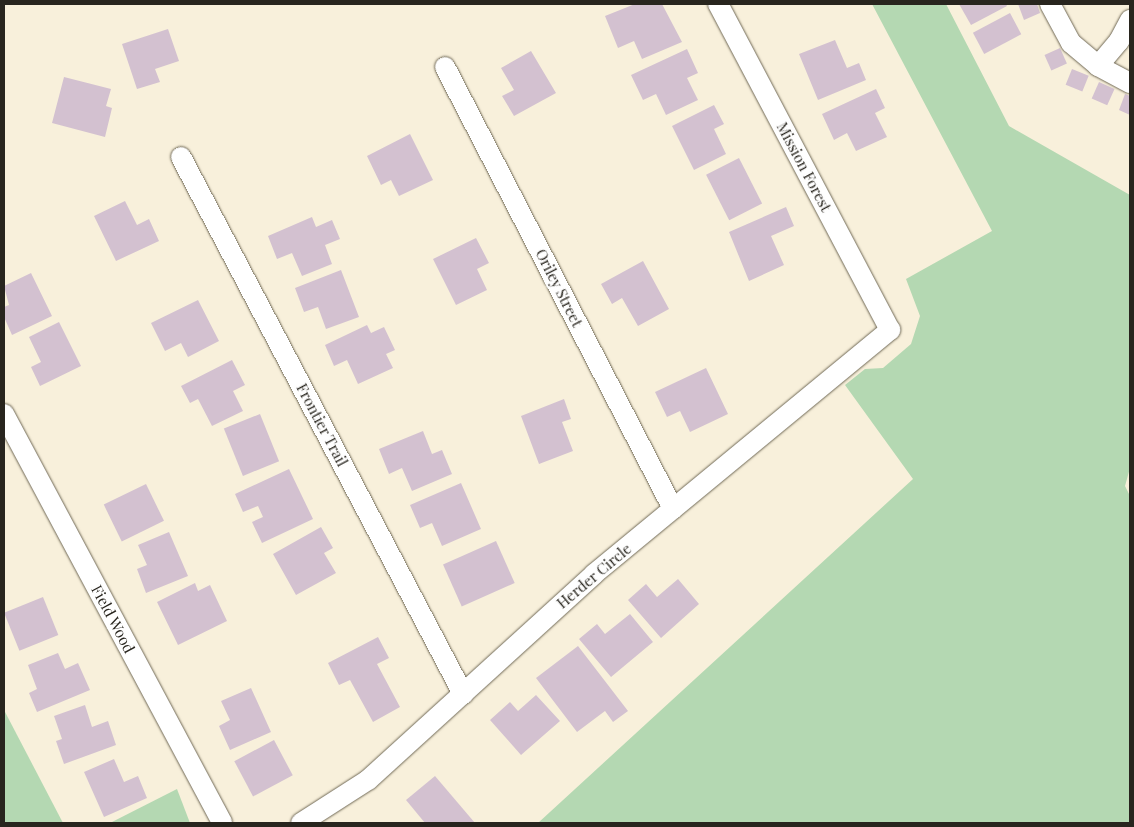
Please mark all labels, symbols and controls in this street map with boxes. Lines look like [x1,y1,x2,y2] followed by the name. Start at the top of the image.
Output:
[773,119,835,215] street label: Mission Forest
[532,246,586,330] street label: Oriley Street
[292,380,352,470] street label: Frontier Trail
[553,540,635,612] street label: Herder Circle
[87,582,139,656] street label: Field Wood

